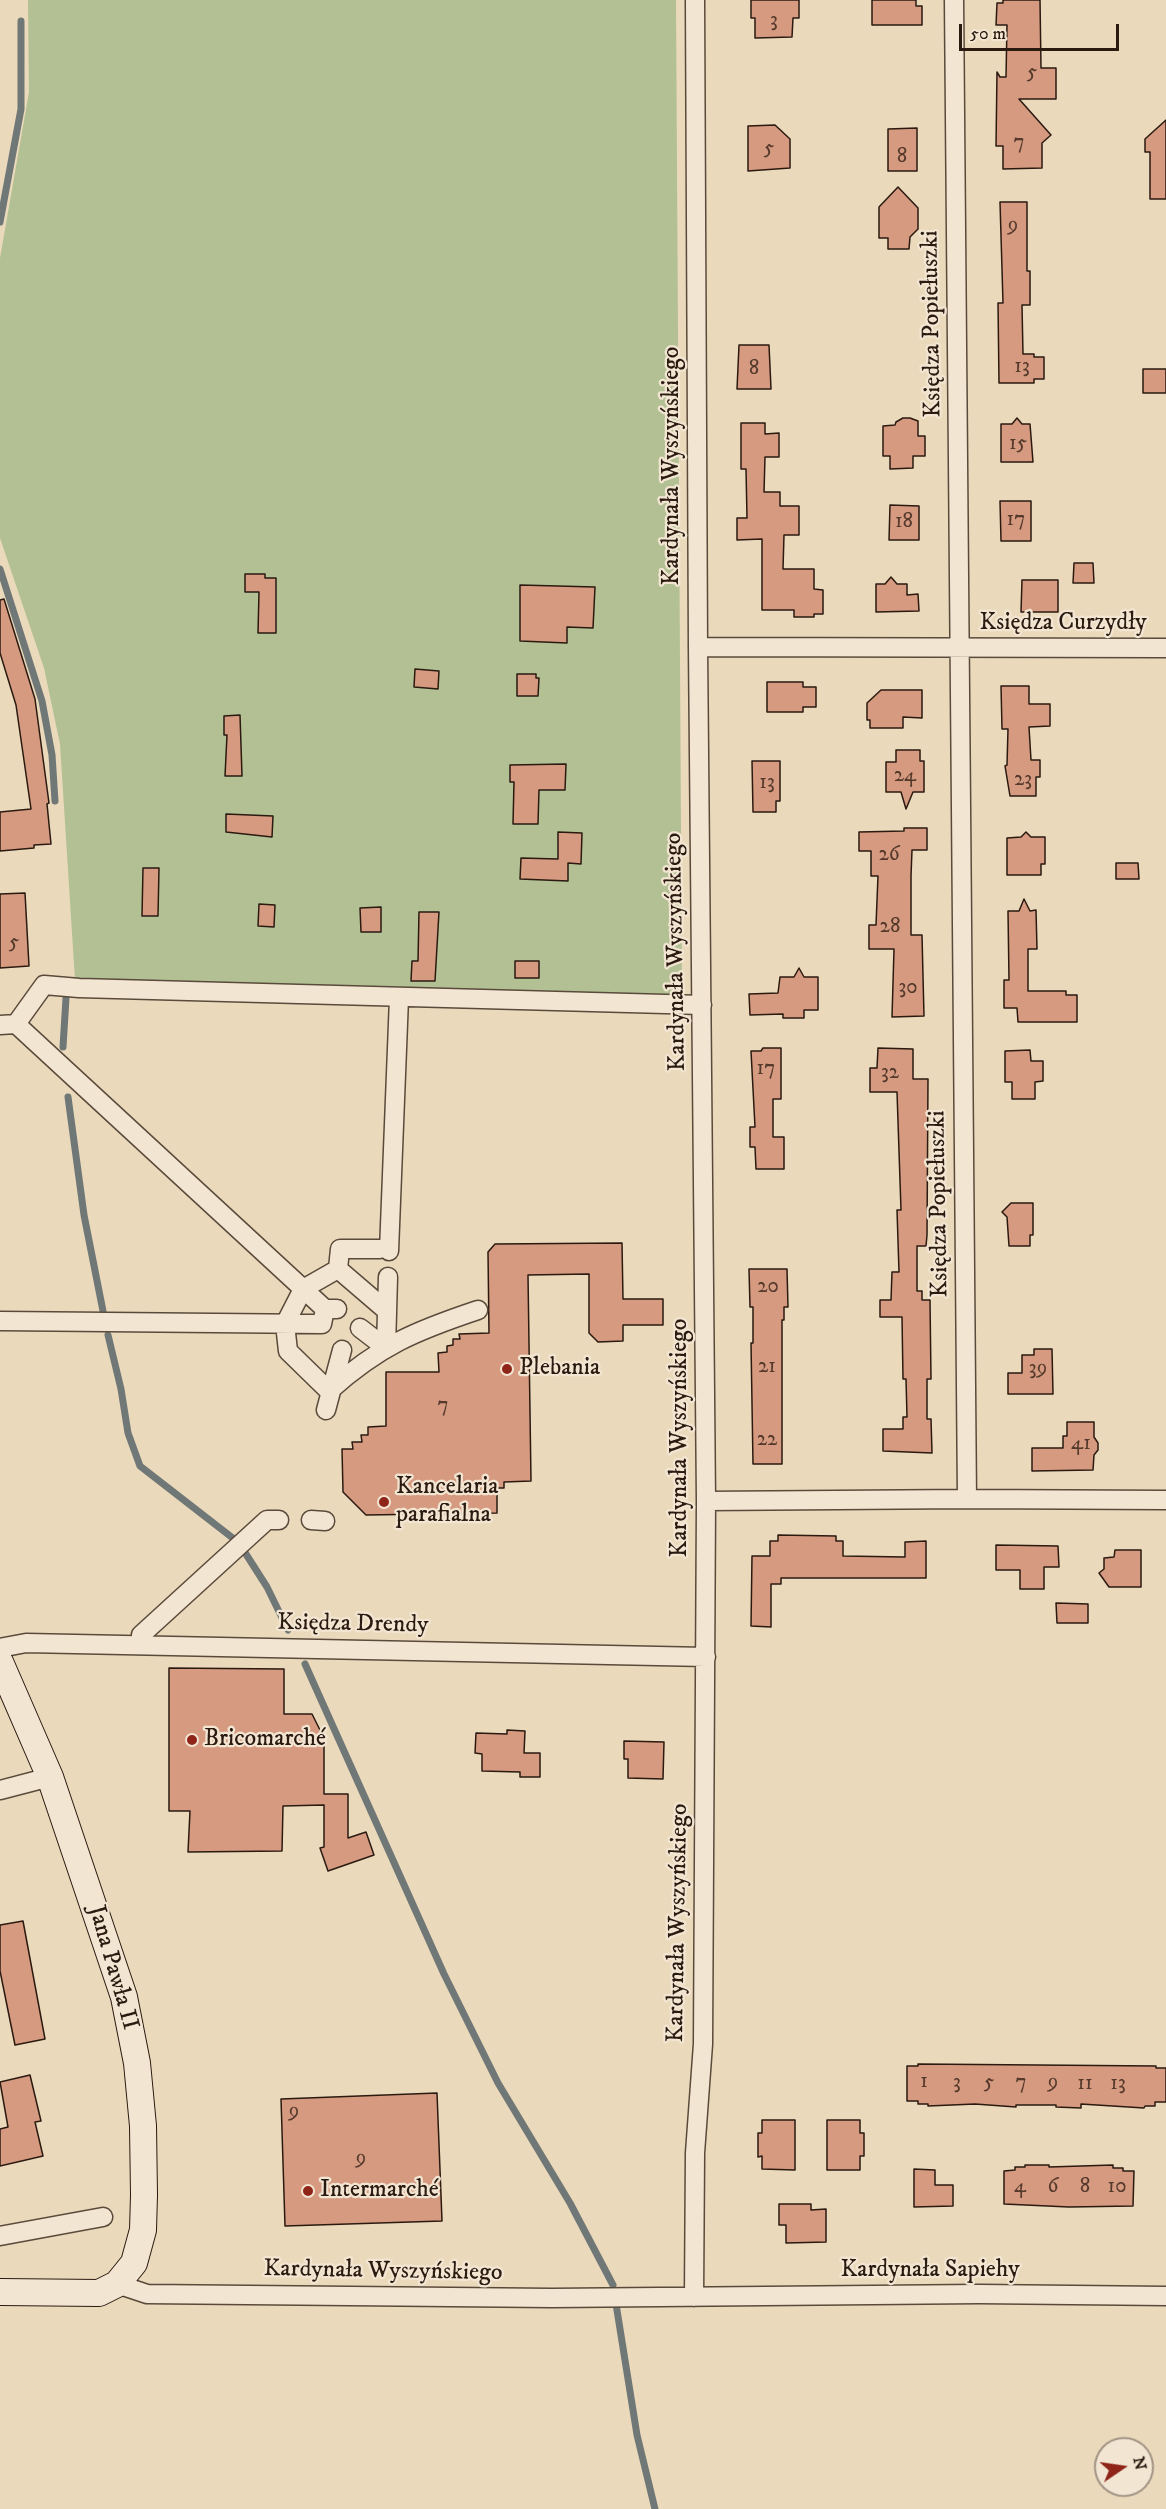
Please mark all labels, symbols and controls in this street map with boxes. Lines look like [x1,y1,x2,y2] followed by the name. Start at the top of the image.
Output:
[770,9,778,35] house number: 3
[962,12,1122,50] scale bar
[970,23,1006,45] text: 50 m
[1027,61,1037,87] house number: 5
[1013,131,1025,157] house number: 7
[764,137,774,163] house number: 5
[897,145,907,171] house number: 8
[1008,214,1018,240] house number: 9
[917,230,949,418] street label: Księdza Popiełuszki
[659,347,687,585] street label: Kardynała Wyszyńskiego
[1014,355,1030,381] house number: 13
[749,357,759,383] house number: 8
[1009,432,1027,458] house number: 15
[1007,508,1025,534] house number: 17
[895,510,913,536] house number: 18
[979,610,1147,638] street label: Księdza Curzydły
[894,764,916,790] house number: 24
[1014,768,1032,794] house number: 23
[759,771,775,797] house number: 13
[661,832,693,1072] street label: Kardynała Wyszyńskiego
[878,843,900,869] house number: 26
[880,915,900,941] house number: 28
[9,931,19,957] house number: 5
[898,976,918,1002] house number: 30
[757,1057,775,1083] house number: 17
[881,1061,899,1087] house number: 32
[924,1110,956,1298] street label: Księdza Popiełuszki
[757,1275,779,1301] house number: 20
[667,1319,695,1557] street label: Kardynała Wyszyńskiego
[519,1355,600,1383] place label: Plebania
[758,1355,776,1381] house number: 21
[1029,1357,1047,1383] house number: 39
[500,1362,514,1376] marker: Plebania
[437,1394,449,1420] house number: 7
[757,1428,777,1454] house number: 22
[1071,1432,1091,1458] house number: 41
[396,1474,499,1530] place label: Kancelaria parafialna
[377,1495,391,1509] marker: Kancelaria parafialna
[277,1609,429,1641] street label: Księdza Drendy
[204,1726,326,1754] place label: Bricomarché
[185,1733,199,1747] marker: Bricomarché
[663,1803,695,2043] street label: Kardynała Wyszyńskiego
[80,1902,144,2034] street label: Jana Pawła II
[920,2070,928,2096] house number: 1
[953,2071,961,2097] house number: 3
[984,2071,994,2097] house number: 5
[1015,2071,1027,2097] house number: 7
[1048,2071,1058,2097] house number: 9
[1077,2072,1093,2098] house number: 11
[1110,2072,1126,2098] house number: 13
[289,2100,299,2126] house number: 9
[356,2147,366,2173] house number: 9
[1014,2175,1026,2201] house number: 4
[1048,2175,1058,2201] house number: 6
[1080,2175,1090,2201] house number: 8
[1108,2175,1126,2201] house number: 10
[320,2177,439,2205] place label: Intermarché
[301,2184,315,2198] marker: Intermarché
[263,2256,503,2288] street label: Kardynała Wyszyńskiego
[840,2257,1020,2285] street label: Kardynała Sapiehy
[1094,2437,1154,2497] north arrow
[1128,2455,1151,2472] text: N

